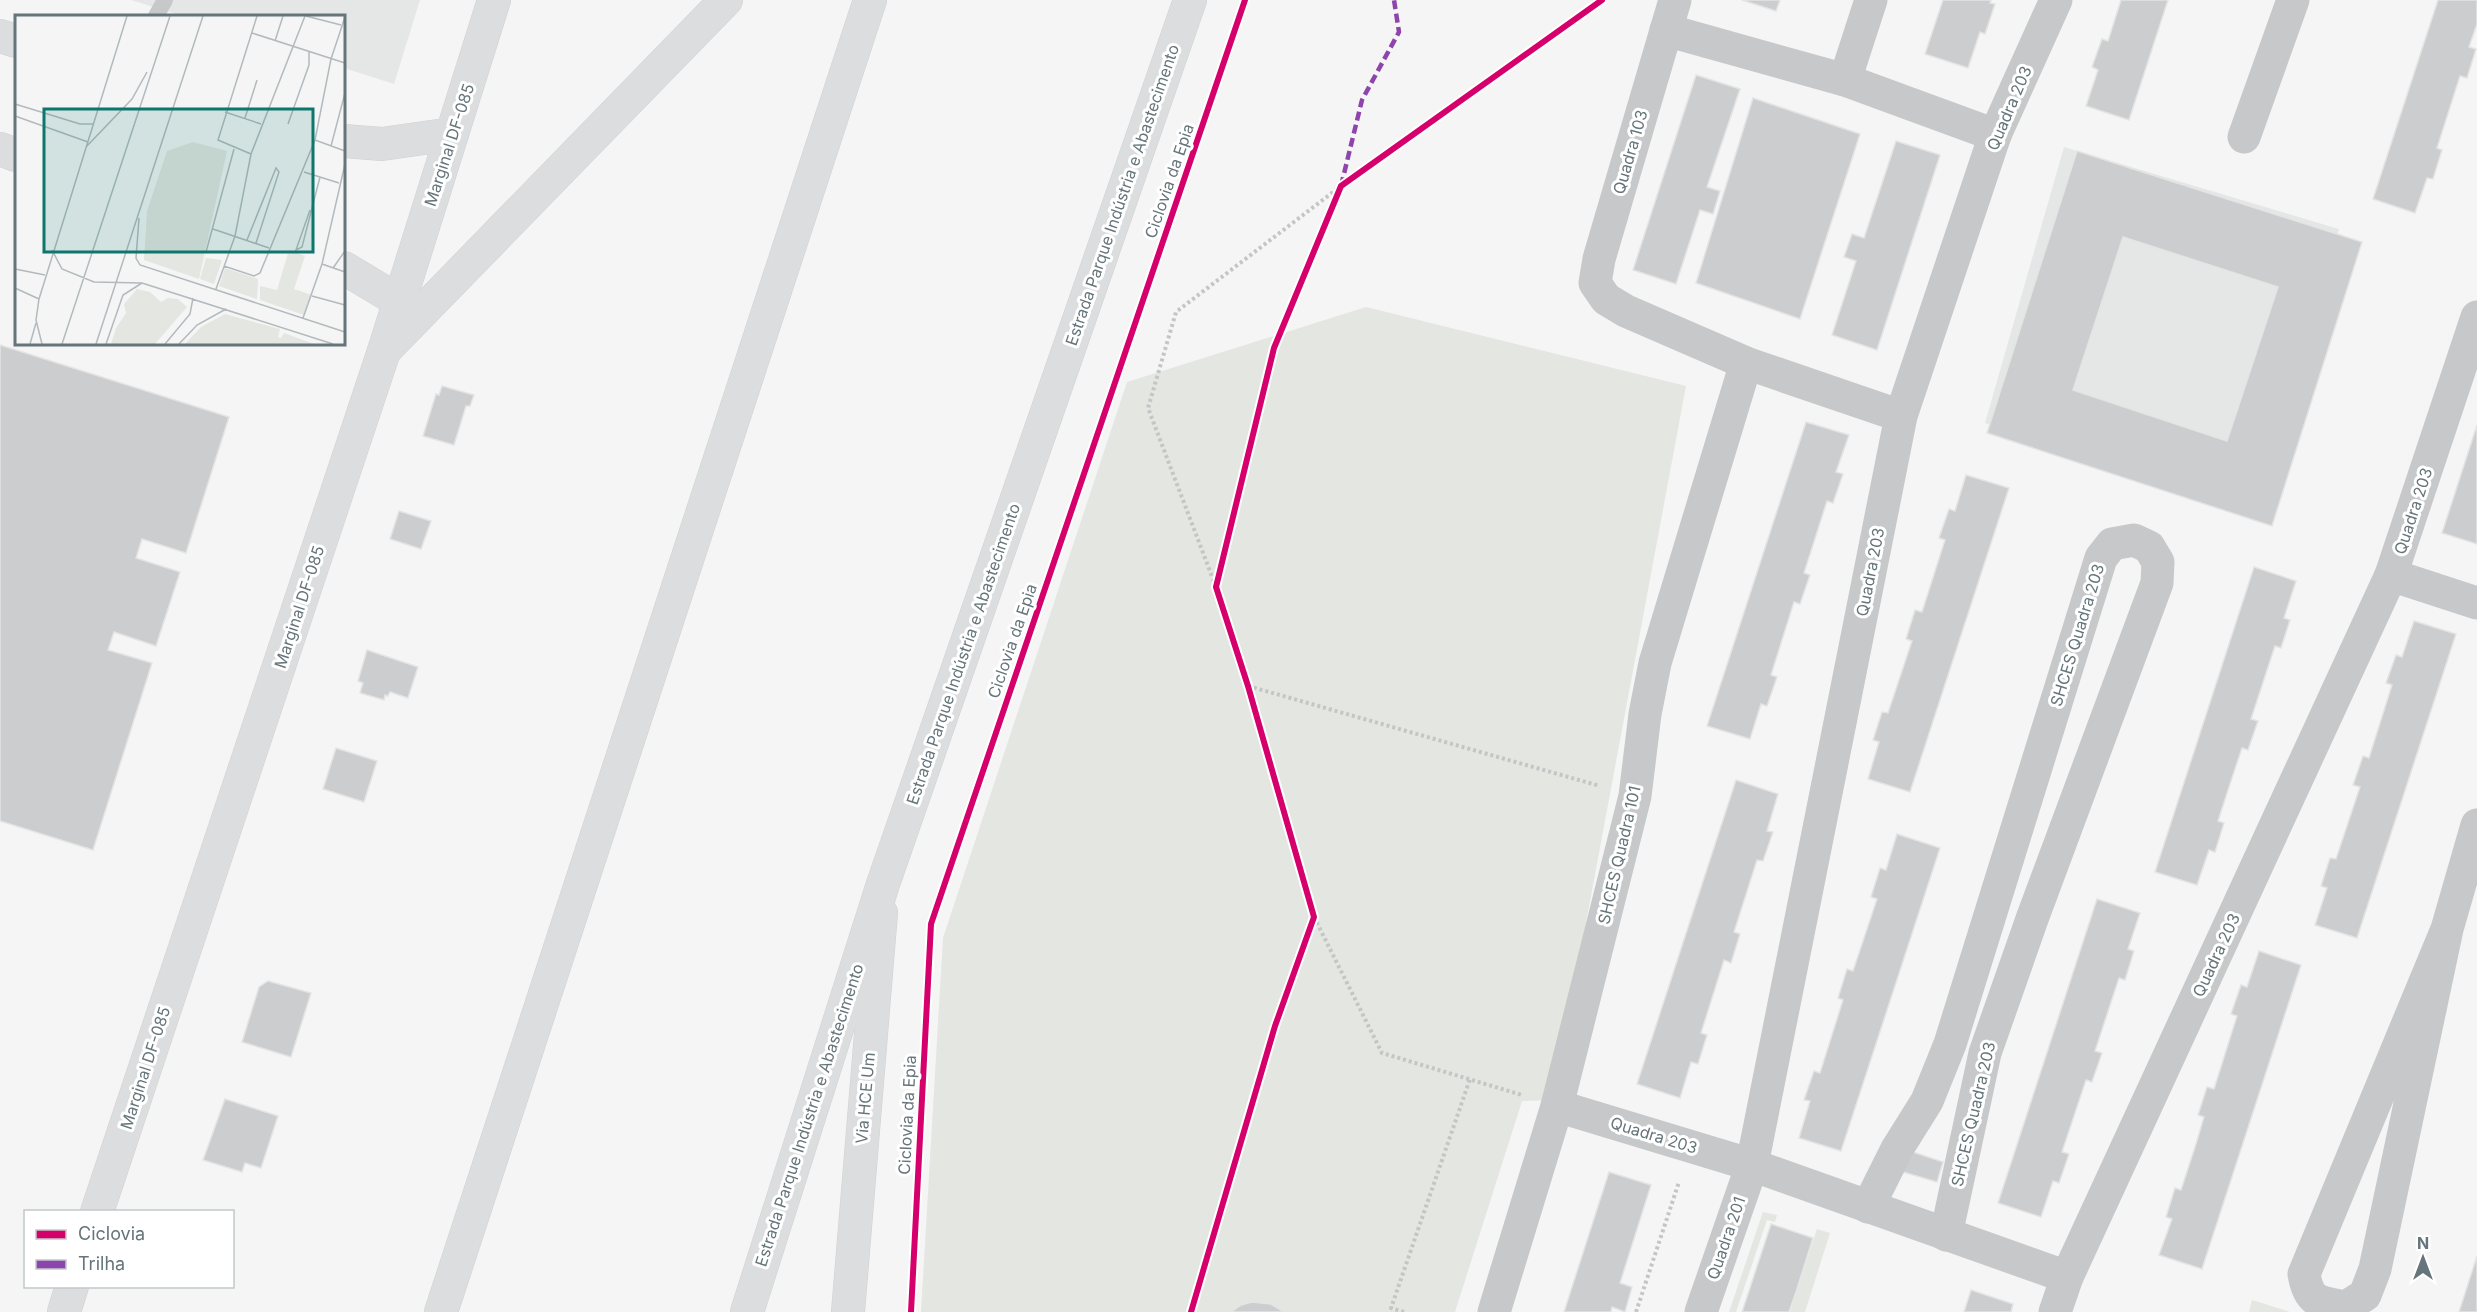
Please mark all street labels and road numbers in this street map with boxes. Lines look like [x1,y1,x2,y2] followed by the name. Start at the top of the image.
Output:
[1061,42,1183,348] street label: Estrada Parque Indústria e Abastecimento
[1982,63,2036,153] street label: Quadra 203
[420,81,478,209] street label: Marginal DF-085
[1608,108,1652,196] street label: Quadra 103
[1140,121,1198,241] street label: Ciclovia da Epia
[2390,465,2436,557] street label: Quadra 203
[902,501,1024,807] street label: Estrada Parque Indústria e Abastecimento
[1852,526,1888,618] street label: Quadra 203
[270,543,328,671] street label: Marginal DF-085
[2046,561,2108,709] street label: SHCES Quadra 203
[983,581,1041,701] street label: Ciclovia da Epia
[1593,784,1645,926] street label: SHCES Quadra 101
[2188,910,2244,1000] street label: Quadra 203
[750,961,868,1269] street label: Estrada Parque Indústria e Abastecimento
[116,1004,174,1132] street label: Marginal DF-085
[1947,1040,1999,1188] street label: SHCES Quadra 203
[851,1051,879,1145] street label: Via HCE Um
[894,1055,920,1175] street label: Ciclovia da Epia
[1608,1112,1700,1158] street label: Quadra 203
[1702,1194,1750,1282] street label: Quadra 201

